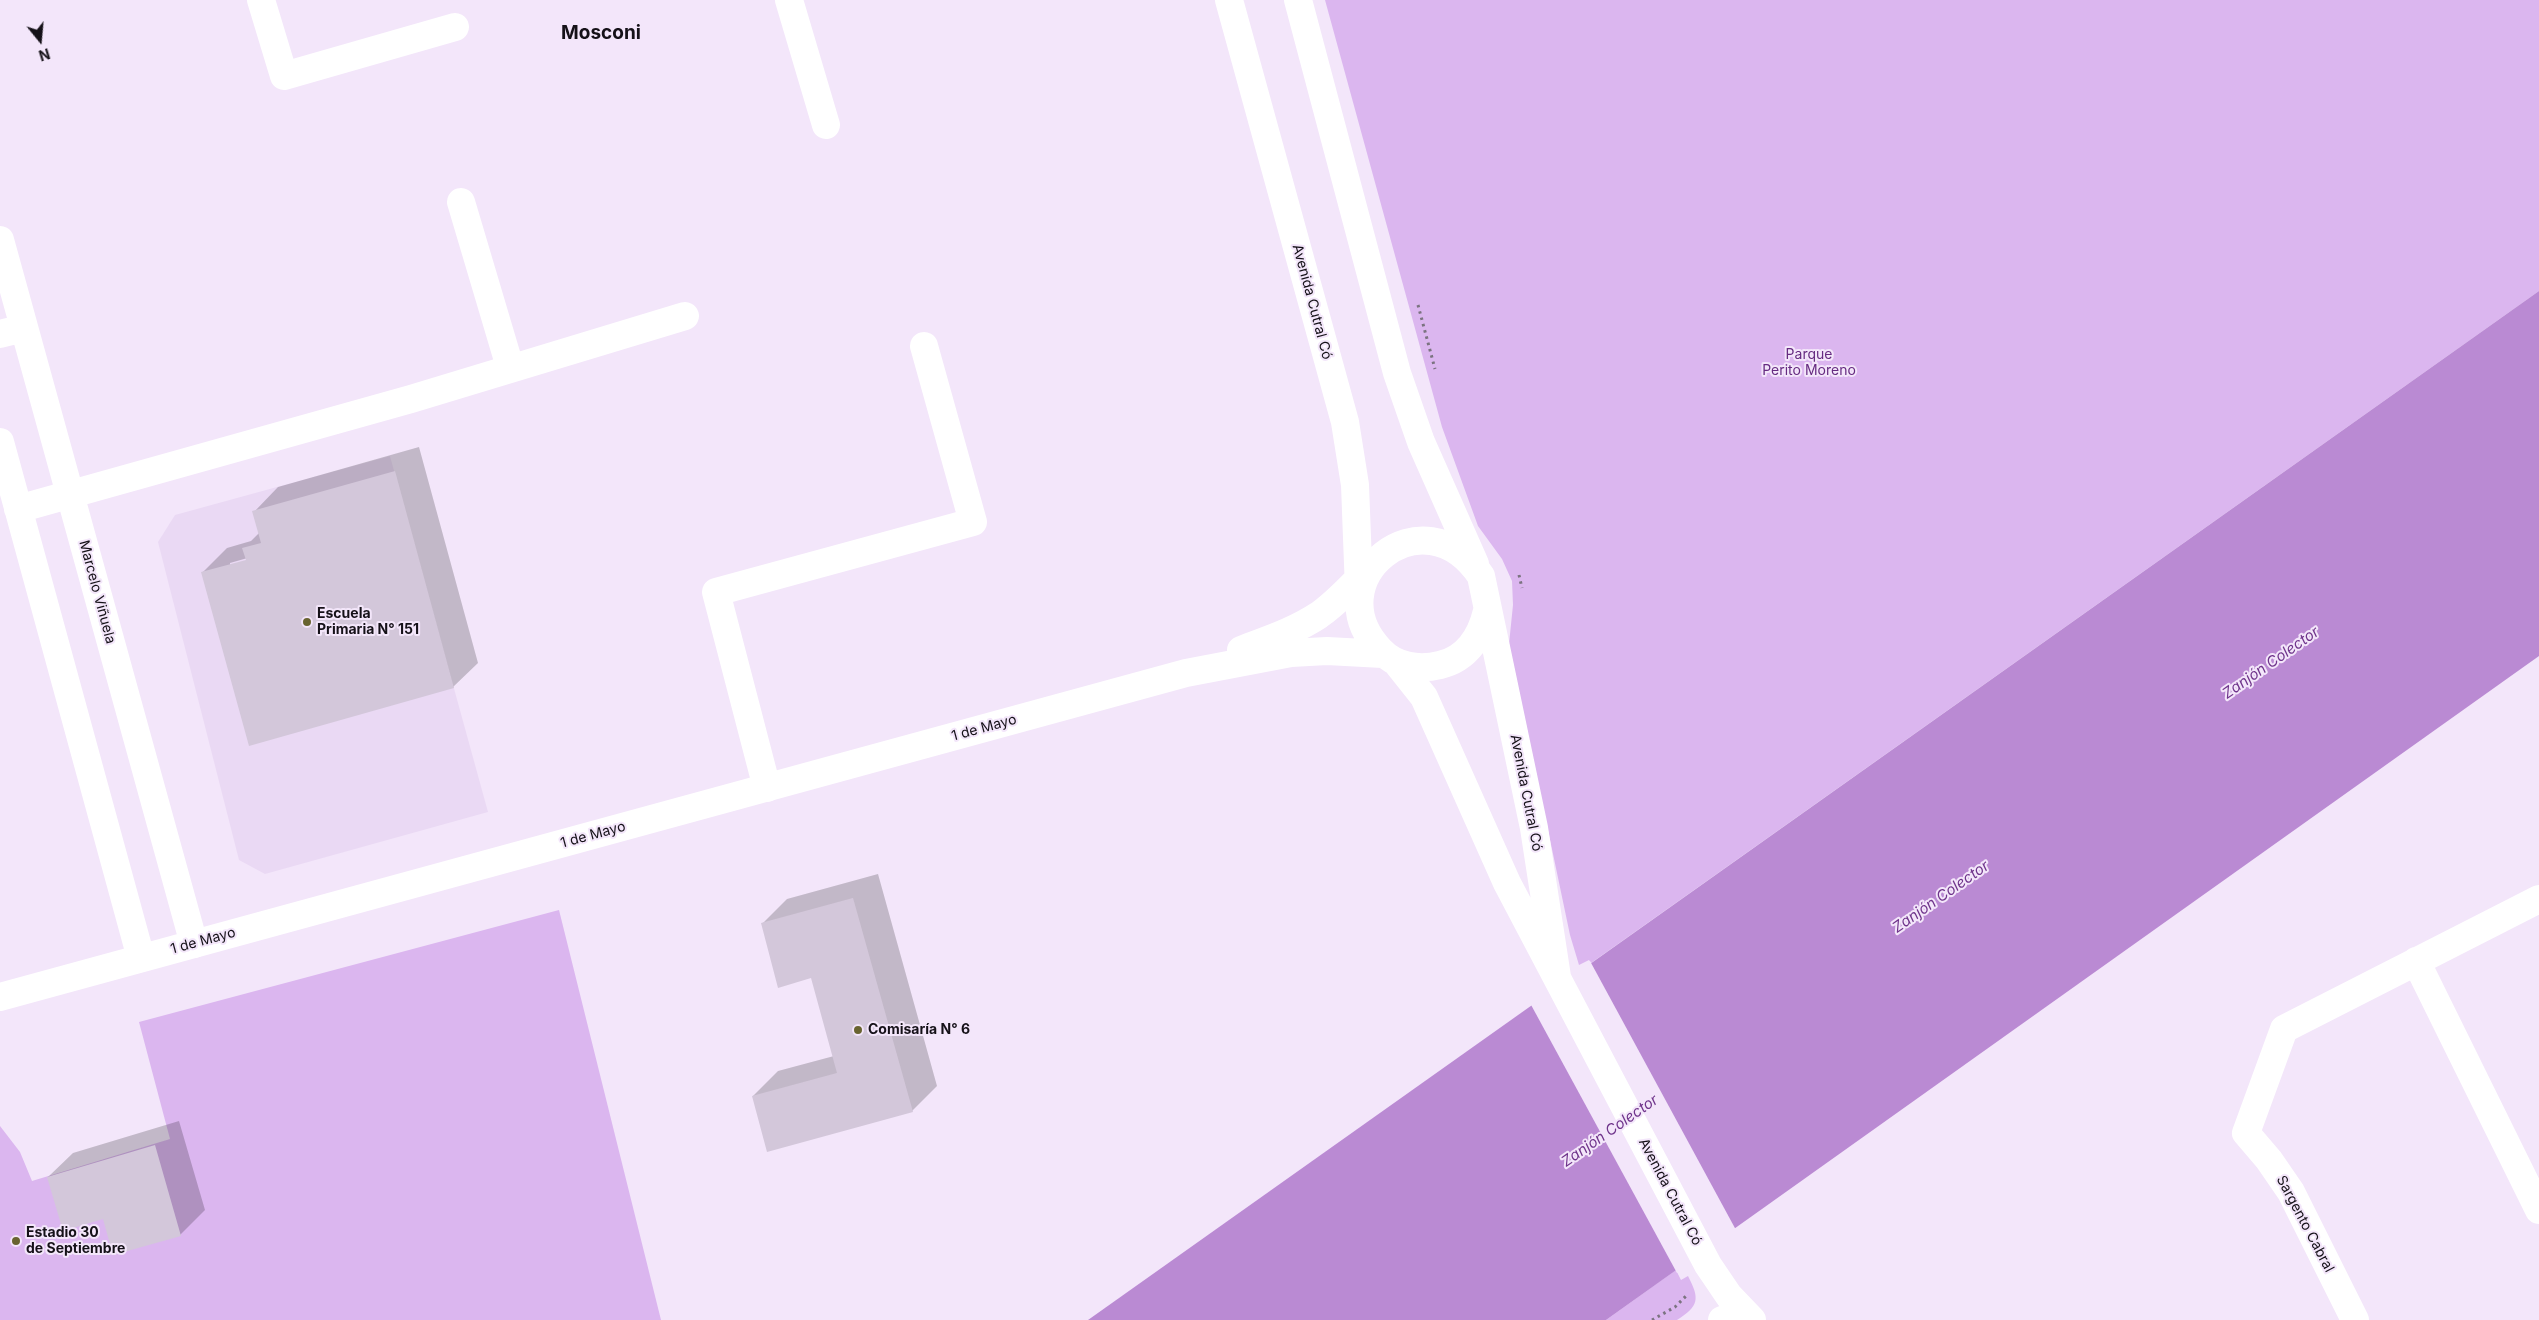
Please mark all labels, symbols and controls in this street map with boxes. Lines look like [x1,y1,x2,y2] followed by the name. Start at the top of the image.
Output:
[15,15,65,65] north arrow
[561,22,641,44] district label: Mosconi
[37,45,52,65] text: N
[1289,243,1335,361] street label: Avenida Cutral Có
[1762,347,1856,380] park label: Parque Perito Moreno
[75,538,119,646] street label: Marcelo Viñuela
[317,606,419,638] place label: Escuela Primaria N° 151
[301,616,313,628] marker: Escuela Primaria N° 151
[2219,623,2323,703] water label: Zanjón Colector
[950,711,1018,745] street label: 1 de Mayo
[1506,733,1546,853] street label: Avenida Cutral Có
[559,818,627,852] street label: 1 de Mayo
[1889,857,1993,937] water label: Zanjón Colector
[169,924,237,958] street label: 1 de Mayo
[868,1022,970,1038] place label: Comisaría N° 6
[852,1024,864,1036] marker: Comisaría N° 6
[1558,1091,1662,1171] water label: Zanjón Colector
[1635,1136,1705,1248] street label: Avenida Cutral Có
[2272,1173,2338,1275] street label: Sargento Cabral
[26,1225,125,1258] place label: Estadio 30 de Septiembre
[10,1235,22,1247] marker: Estadio 30 de Septiembre

